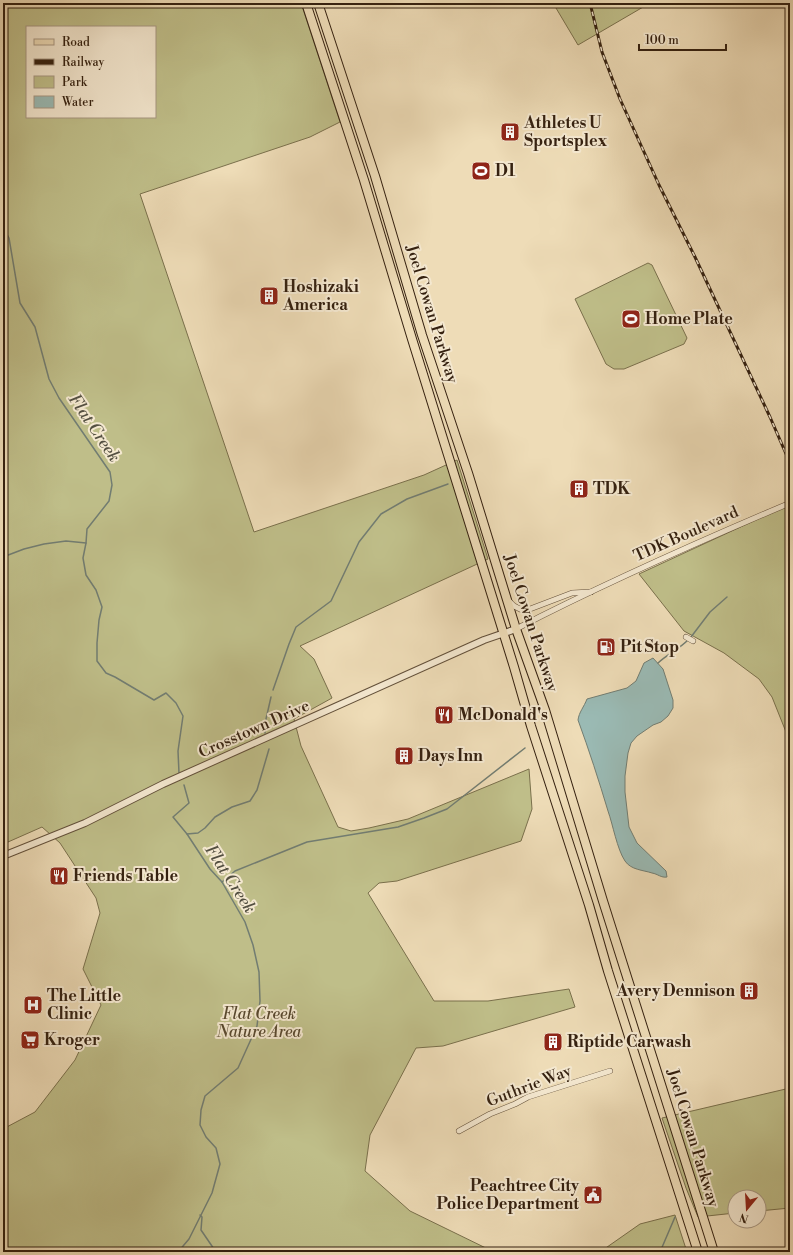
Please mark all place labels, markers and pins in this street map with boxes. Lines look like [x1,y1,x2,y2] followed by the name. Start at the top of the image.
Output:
[523,113,608,151] place label: Athletes U Sportsplex
[499,121,521,143] building icon: Athletes U Sportsplex
[470,160,492,182] sports icon: D1
[495,161,516,181] place label: D1
[282,277,359,315] place label: Hoshizaki America
[258,285,280,307] building icon: Hoshizaki America
[620,308,642,330] sports icon: Home Plate
[645,309,733,329] place label: Home Plate
[568,478,590,500] building icon: TDK
[593,479,631,499] place label: TDK
[595,636,617,658] fuel station icon: Pit Stop
[620,637,679,657] place label: Pit Stop
[433,704,455,726] restaurant icon: McDonald's
[458,705,548,725] place label: McDonald's
[393,745,415,767] building icon: Days Inn
[418,746,483,766] place label: Days Inn
[48,865,70,887] restaurant icon: Friends Table
[73,866,178,886] place label: Friends Table
[738,980,760,1002] building icon: Avery Dennison
[616,981,735,1001] place label: Avery Dennison
[47,986,121,1024] place label: The Little Clinic
[22,994,44,1016] hospital icon: The Little Clinic
[19,1029,41,1051] supermarket icon: Kroger
[44,1030,100,1050] place label: Kroger
[542,1031,564,1053] building icon: Riptide Carwash
[567,1032,691,1052] place label: Riptide Carwash
[437,1176,580,1214] place label: Peachtree City Police Department
[582,1184,604,1206] public building icon: Peachtree City Police Department

